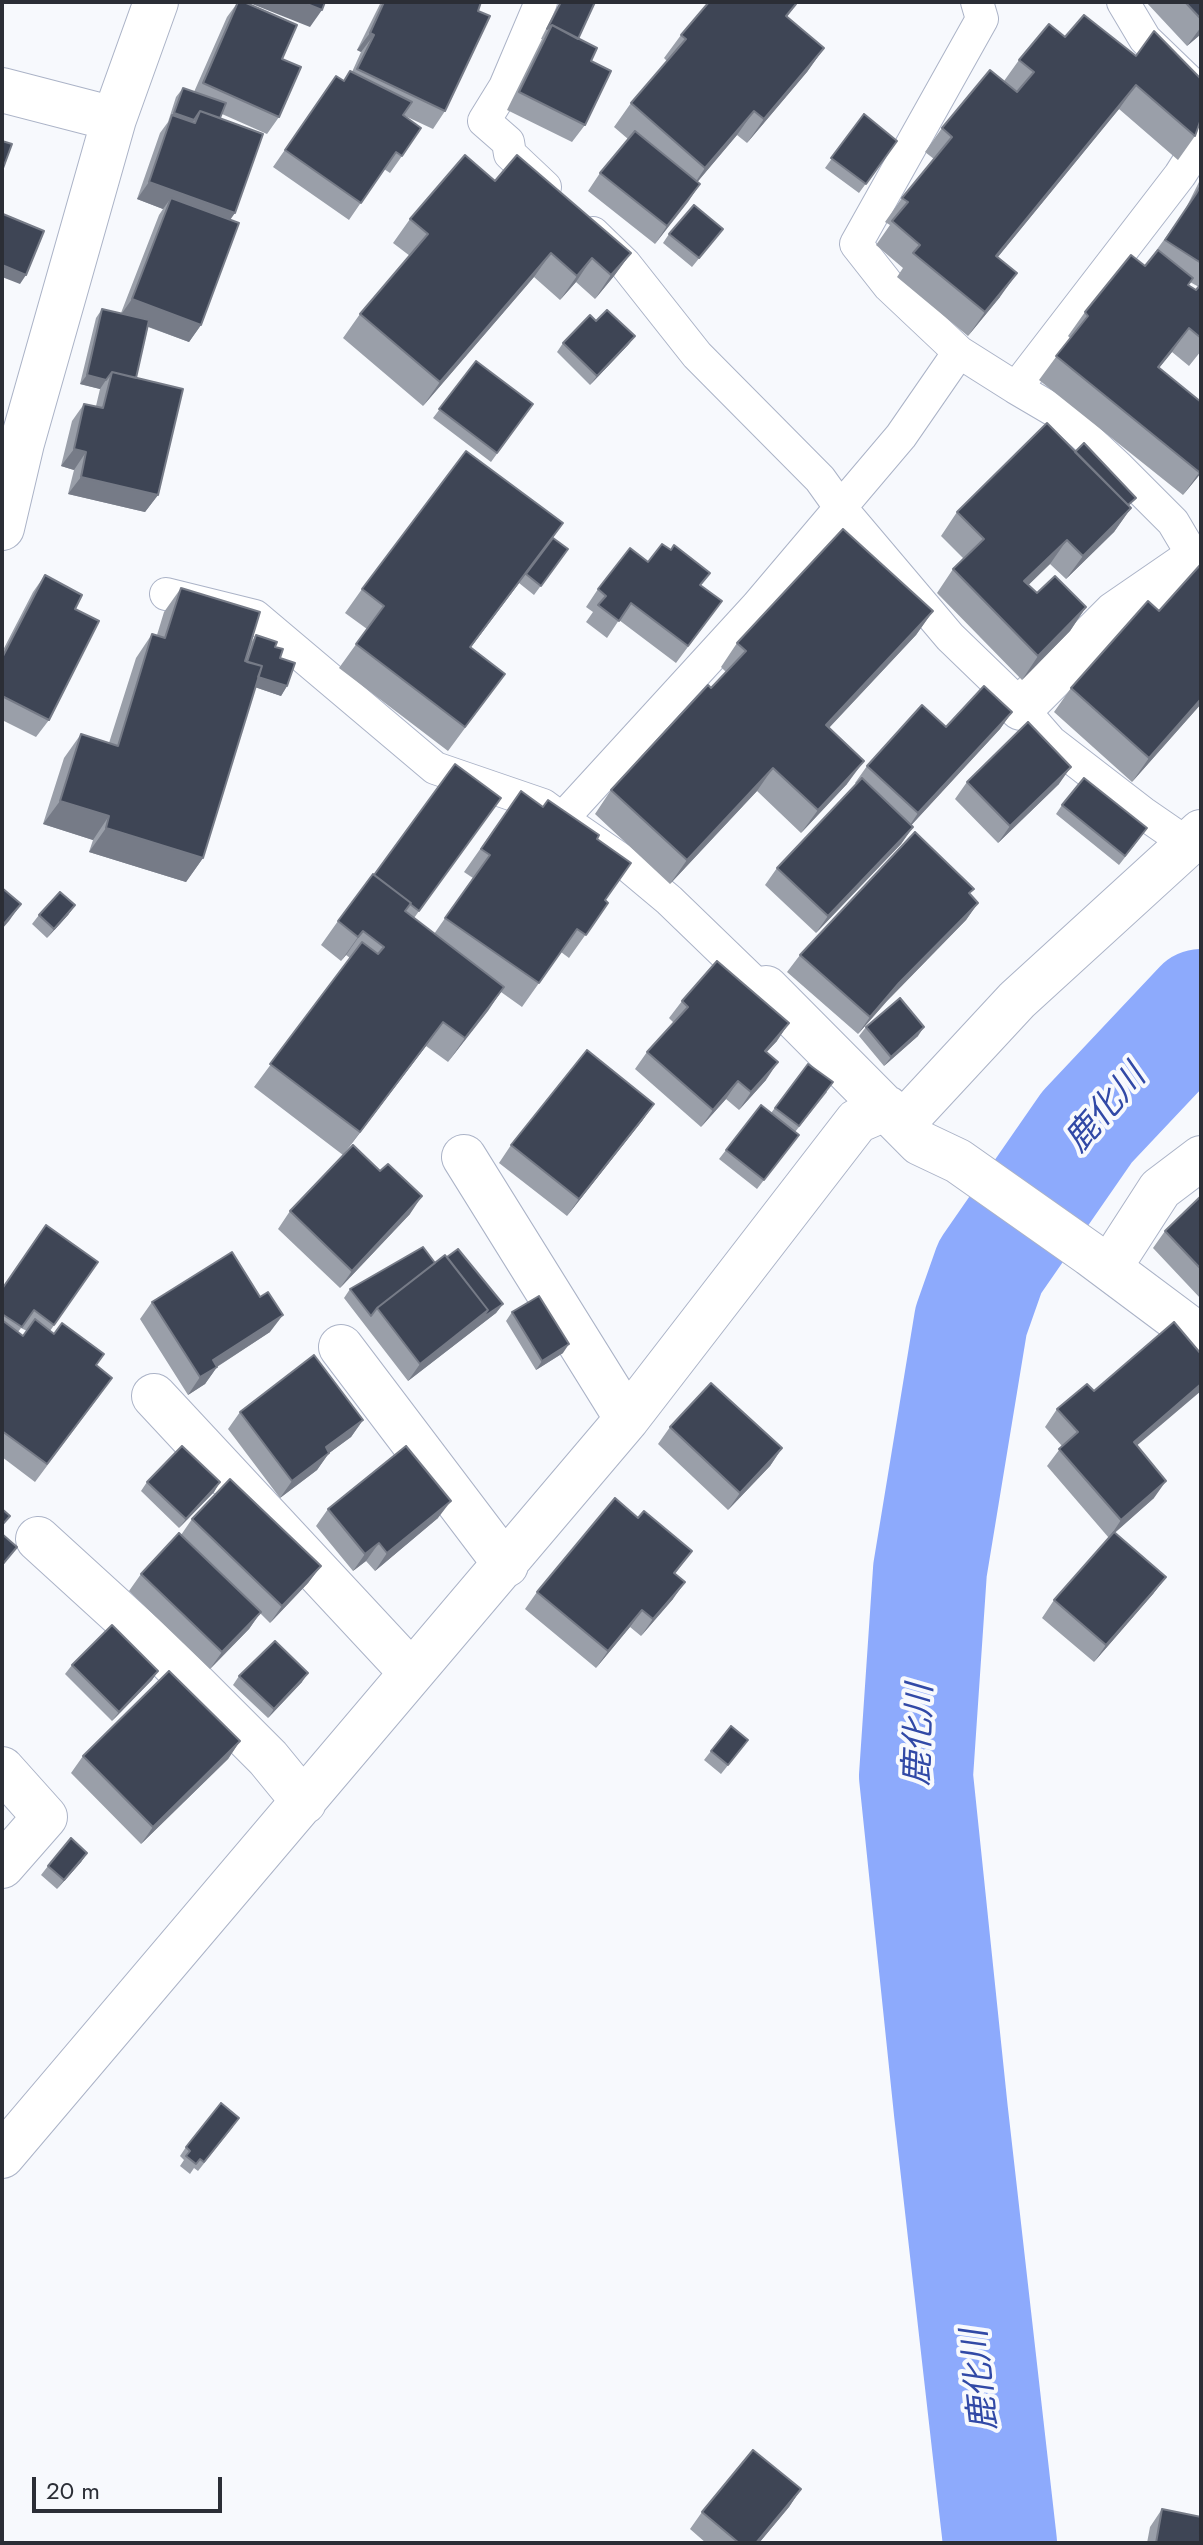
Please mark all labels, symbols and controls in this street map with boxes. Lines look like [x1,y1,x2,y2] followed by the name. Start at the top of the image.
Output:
[1058,1058,1156,1162] water label: 鹿化川
[899,1683,943,1787] water label: 鹿化川
[956,2327,1008,2433] water label: 鹿化川
[36,2461,226,2511] scale bar
[46,2473,100,2508] text: 20 m

